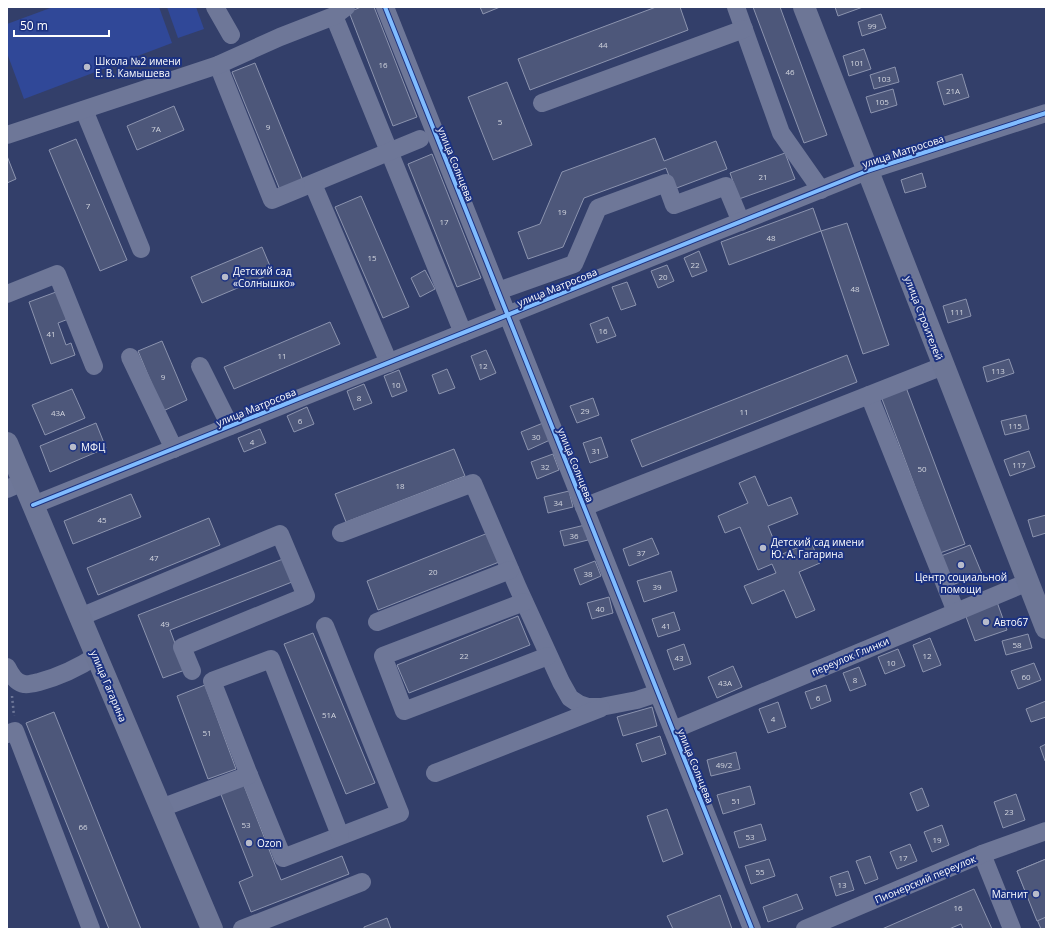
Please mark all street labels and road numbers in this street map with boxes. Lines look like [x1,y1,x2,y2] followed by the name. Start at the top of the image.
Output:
[435,125,477,203] street label: улица Солнцева
[860,131,946,171] street label: улица Матросова
[515,265,599,309] street label: улица Матросова
[902,274,946,362] street label: улица Строителей
[214,385,298,429] street label: улица Матросова
[555,426,597,504] street label: улица Солнцева
[809,633,891,679] street label: переулок Глинки
[88,648,130,724] street label: улица Гагарина
[675,727,717,805] street label: улица Солнцева
[872,851,978,907] street label: Пионерский переулок

